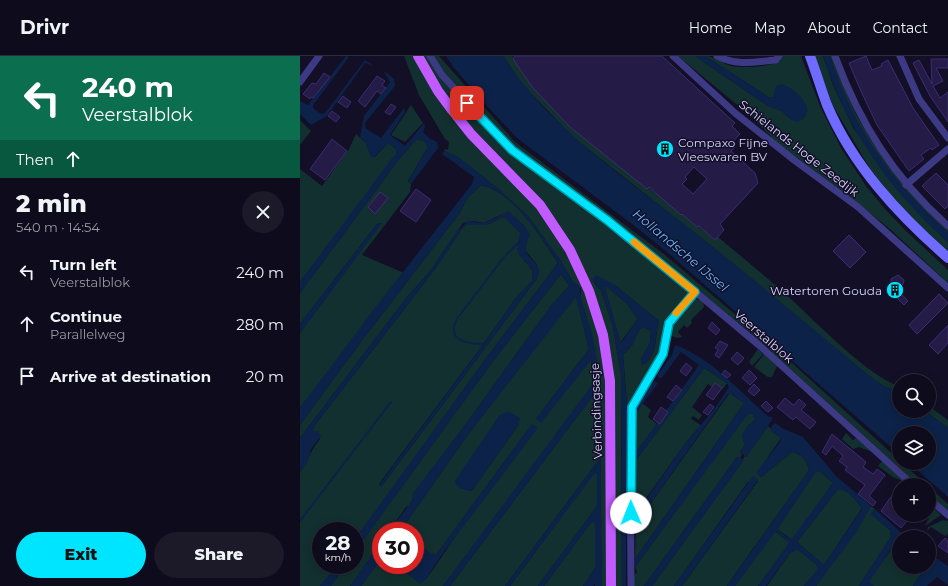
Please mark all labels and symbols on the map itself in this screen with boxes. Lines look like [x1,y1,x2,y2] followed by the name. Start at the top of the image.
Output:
[450,86,484,120] pin
[736,97,863,200] street label: Schielands Hoge Zeedijk
[678,135,768,164] place label: Compaxo Fijne Vleeswaren BV
[655,139,675,159] building icon: Compaxo Fijne Vleeswaren BV
[630,205,733,295] water label: Hollandsche IJssel
[885,280,905,300] building icon: Watertoren Gouda
[770,283,882,298] place label: Watertoren Gouda
[731,306,797,366] street label: Veerstalblok
[587,363,605,459] street label: Verbindingsasje
[610,492,652,534] position arrow
[372,522,424,574] speed limit sign: 30

